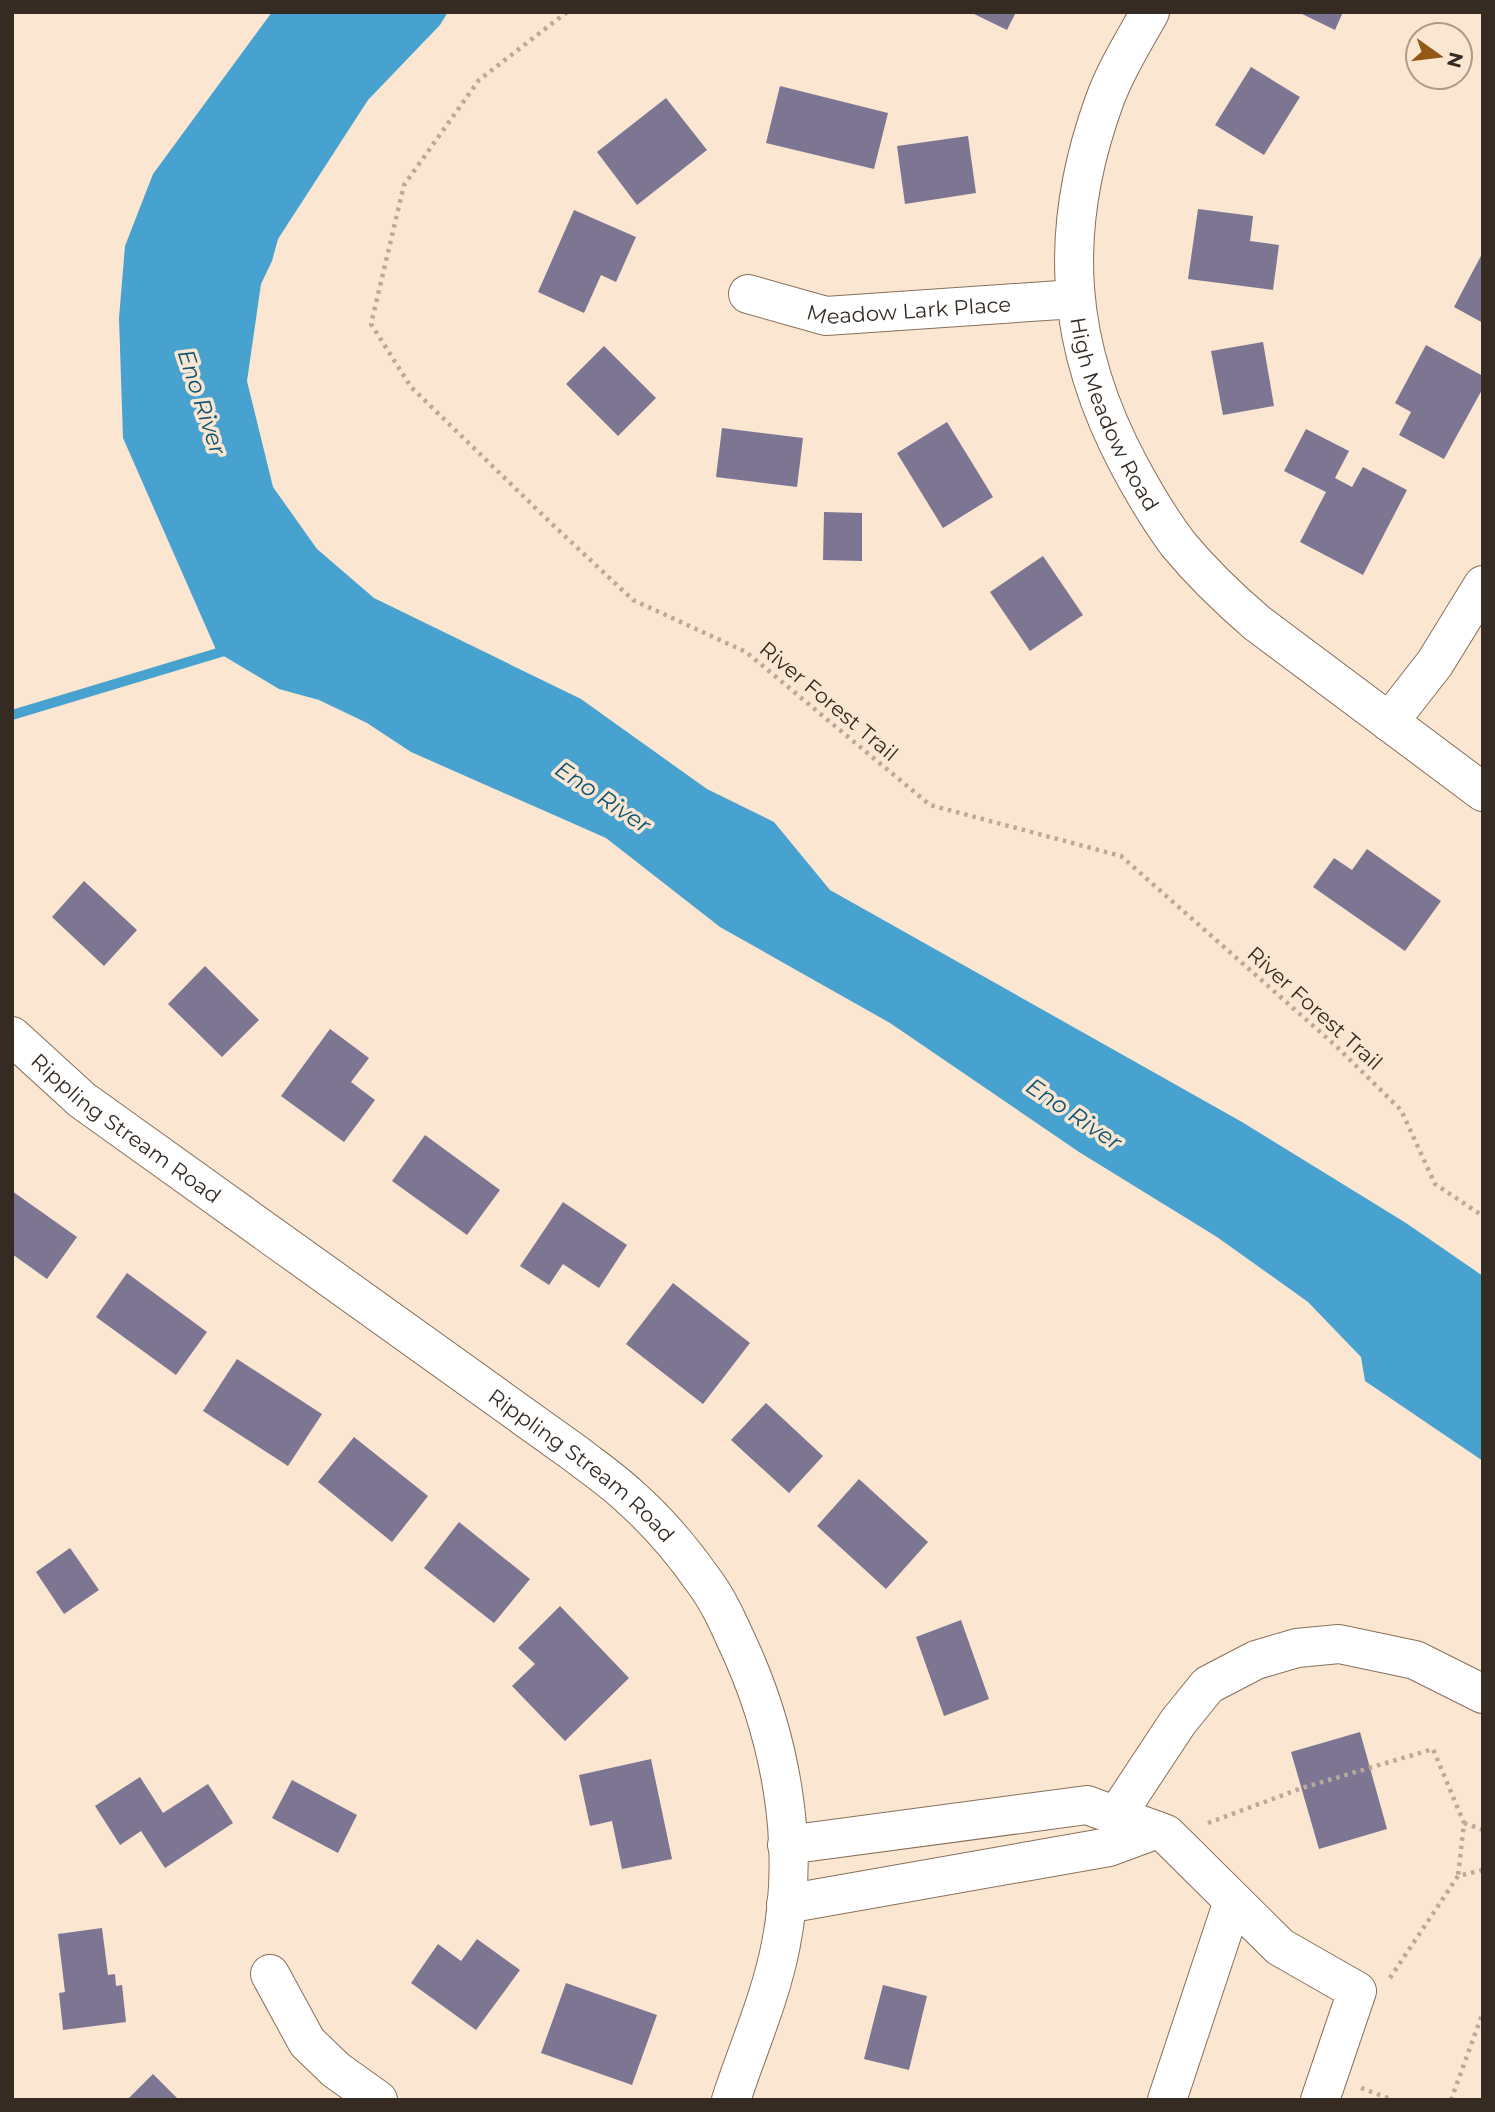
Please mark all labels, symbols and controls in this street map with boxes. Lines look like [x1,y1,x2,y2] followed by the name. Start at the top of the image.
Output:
[1404,21,1474,91] north arrow
[1442,50,1468,70] text: N
[804,291,1012,328] street label: Meadow Lark Place
[1066,315,1165,515] street label: High Meadow Road
[172,346,232,459] water label: Eno River
[755,636,903,766] street label: River Forest Trail
[550,755,657,840] water label: Eno River
[1242,941,1388,1075] street label: River Forest Trail
[26,1048,226,1208] street label: Rippling Stream Road
[1021,1072,1128,1157] water label: Eno River
[484,1383,680,1547] street label: Rippling Stream Road

